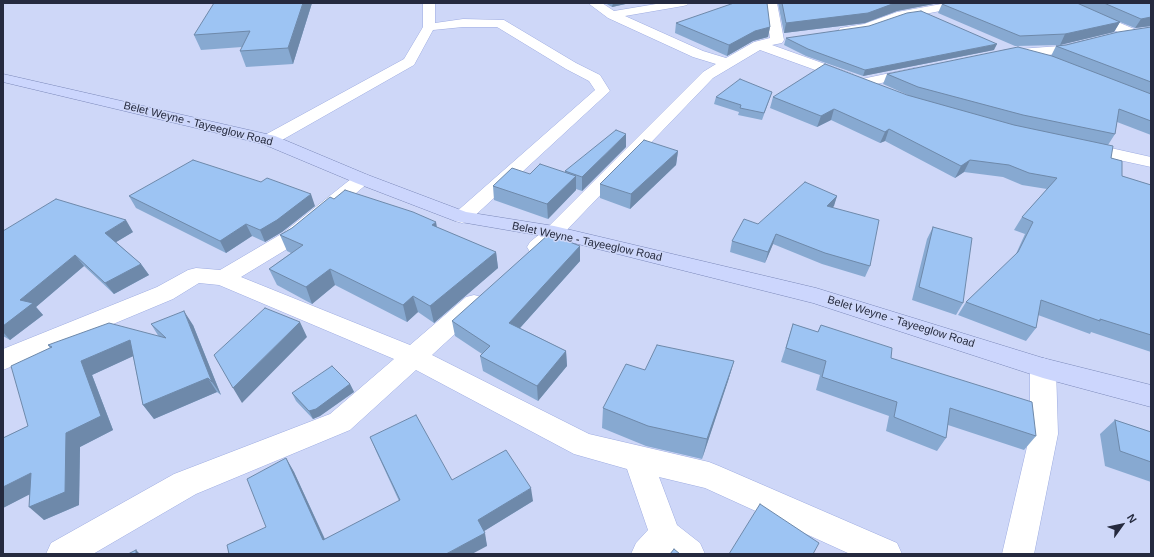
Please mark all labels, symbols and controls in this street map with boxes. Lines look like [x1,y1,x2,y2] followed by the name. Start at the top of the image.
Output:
[122,99,274,149] street label: Belet Weyne - Tayeeglow Road
[511,220,663,264] street label: Belet Weyne - Tayeeglow Road
[826,293,976,351] street label: Belet Weyne - Tayeeglow Road
[1102,505,1142,545] north arrow
[1125,512,1139,525] text: N

